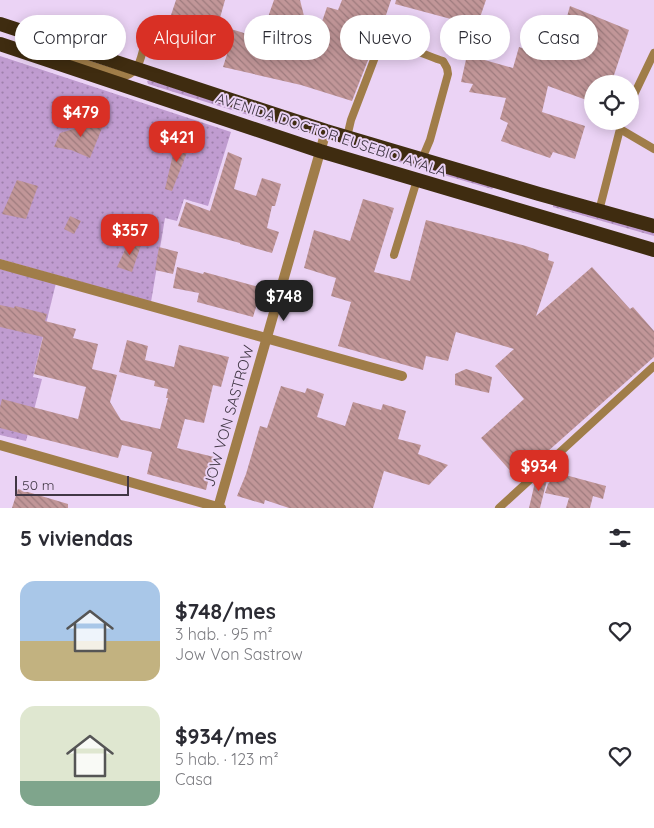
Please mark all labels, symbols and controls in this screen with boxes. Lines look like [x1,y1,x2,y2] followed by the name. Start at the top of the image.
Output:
[15,15,126,60] chip: Comprar
[136,15,234,60] chip: Alquilar
[244,15,330,60] chip: Filtros
[340,15,430,60] chip: Nuevo
[440,15,510,60] chip: Piso
[520,15,598,60] chip: Casa
[584,75,639,130] map controls
[584,75,639,130] button: locate
[213,88,449,181] street label: AVENIDA DOCTOR EUSEBIO AYALA
[51,96,111,138] pin: $479
[63,102,99,122] text: $479
[147,120,207,163] pin: $421
[160,127,194,147] text: $421
[100,214,160,256] pin: $357
[112,220,148,240] text: $357
[254,280,314,322] pin: $748
[266,286,302,306] text: $748
[199,342,258,489] street label: JOW VON SASTROW
[509,450,569,492] pin: $934
[521,456,557,476] text: $934
[15,473,129,496] scale bar
[22,476,55,494] text: 50 m
[606,524,634,552] icon: filters
[20,525,133,551] text: 5 viviendas
[175,598,276,624] text: $748/mes
[60,601,120,661] icon: home
[606,617,634,645] icon: heart
[175,624,273,644] text: 3 hab. · 95 m²
[175,644,303,664] text: Jow Von Sastrow
[175,723,277,749] text: $934/mes
[60,726,120,786] icon: home
[606,742,634,770] icon: heart
[175,749,279,769] text: 5 hab. · 123 m²
[175,769,212,789] text: Casa

